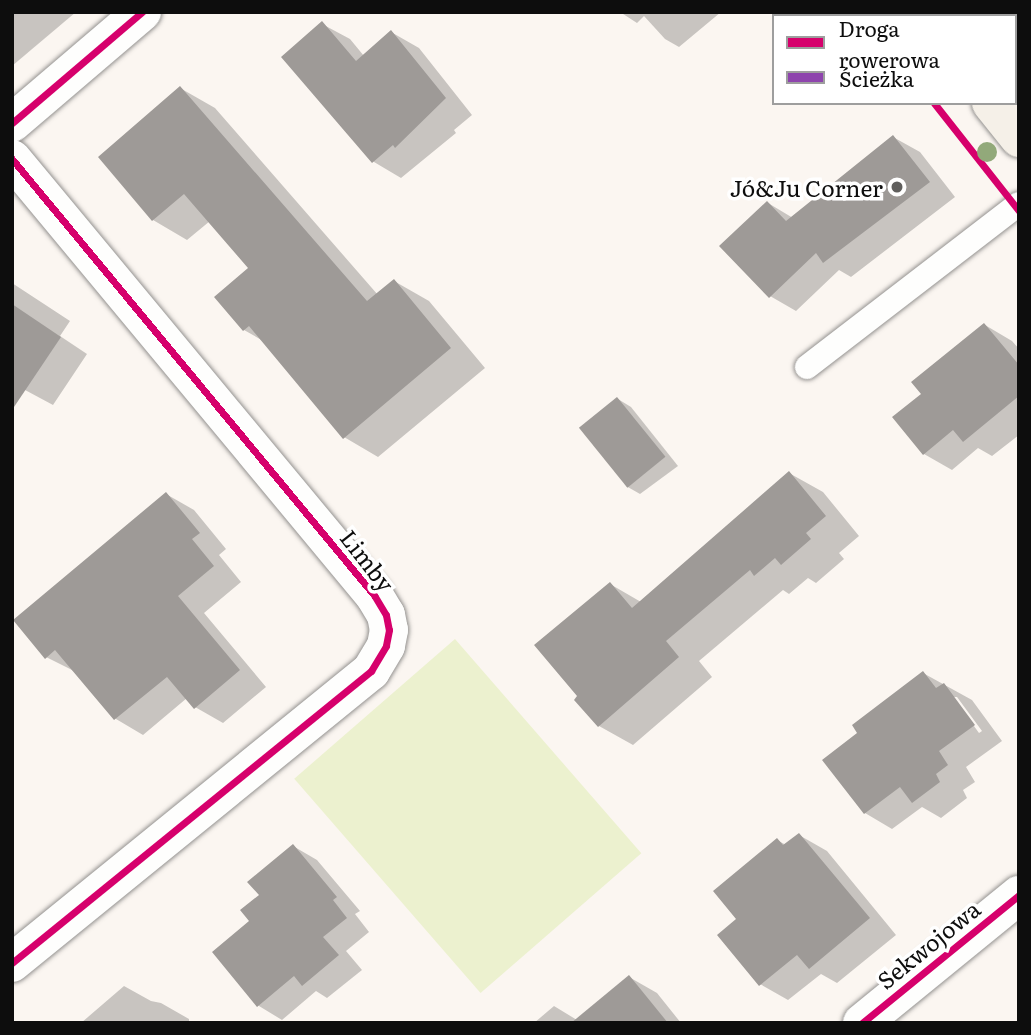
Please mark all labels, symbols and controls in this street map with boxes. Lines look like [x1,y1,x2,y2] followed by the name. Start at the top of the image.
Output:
[839,12,940,74] text: Droga rowerowa
[772,14,1017,105] legend
[839,62,914,93] text: Ścieżka
[730,173,883,201] place label: Jó&Ju Corner
[889,179,905,195] marker: Jó&Ju Corner
[335,524,401,596] street label: Limby
[871,894,985,994] street label: Sekwojowa

